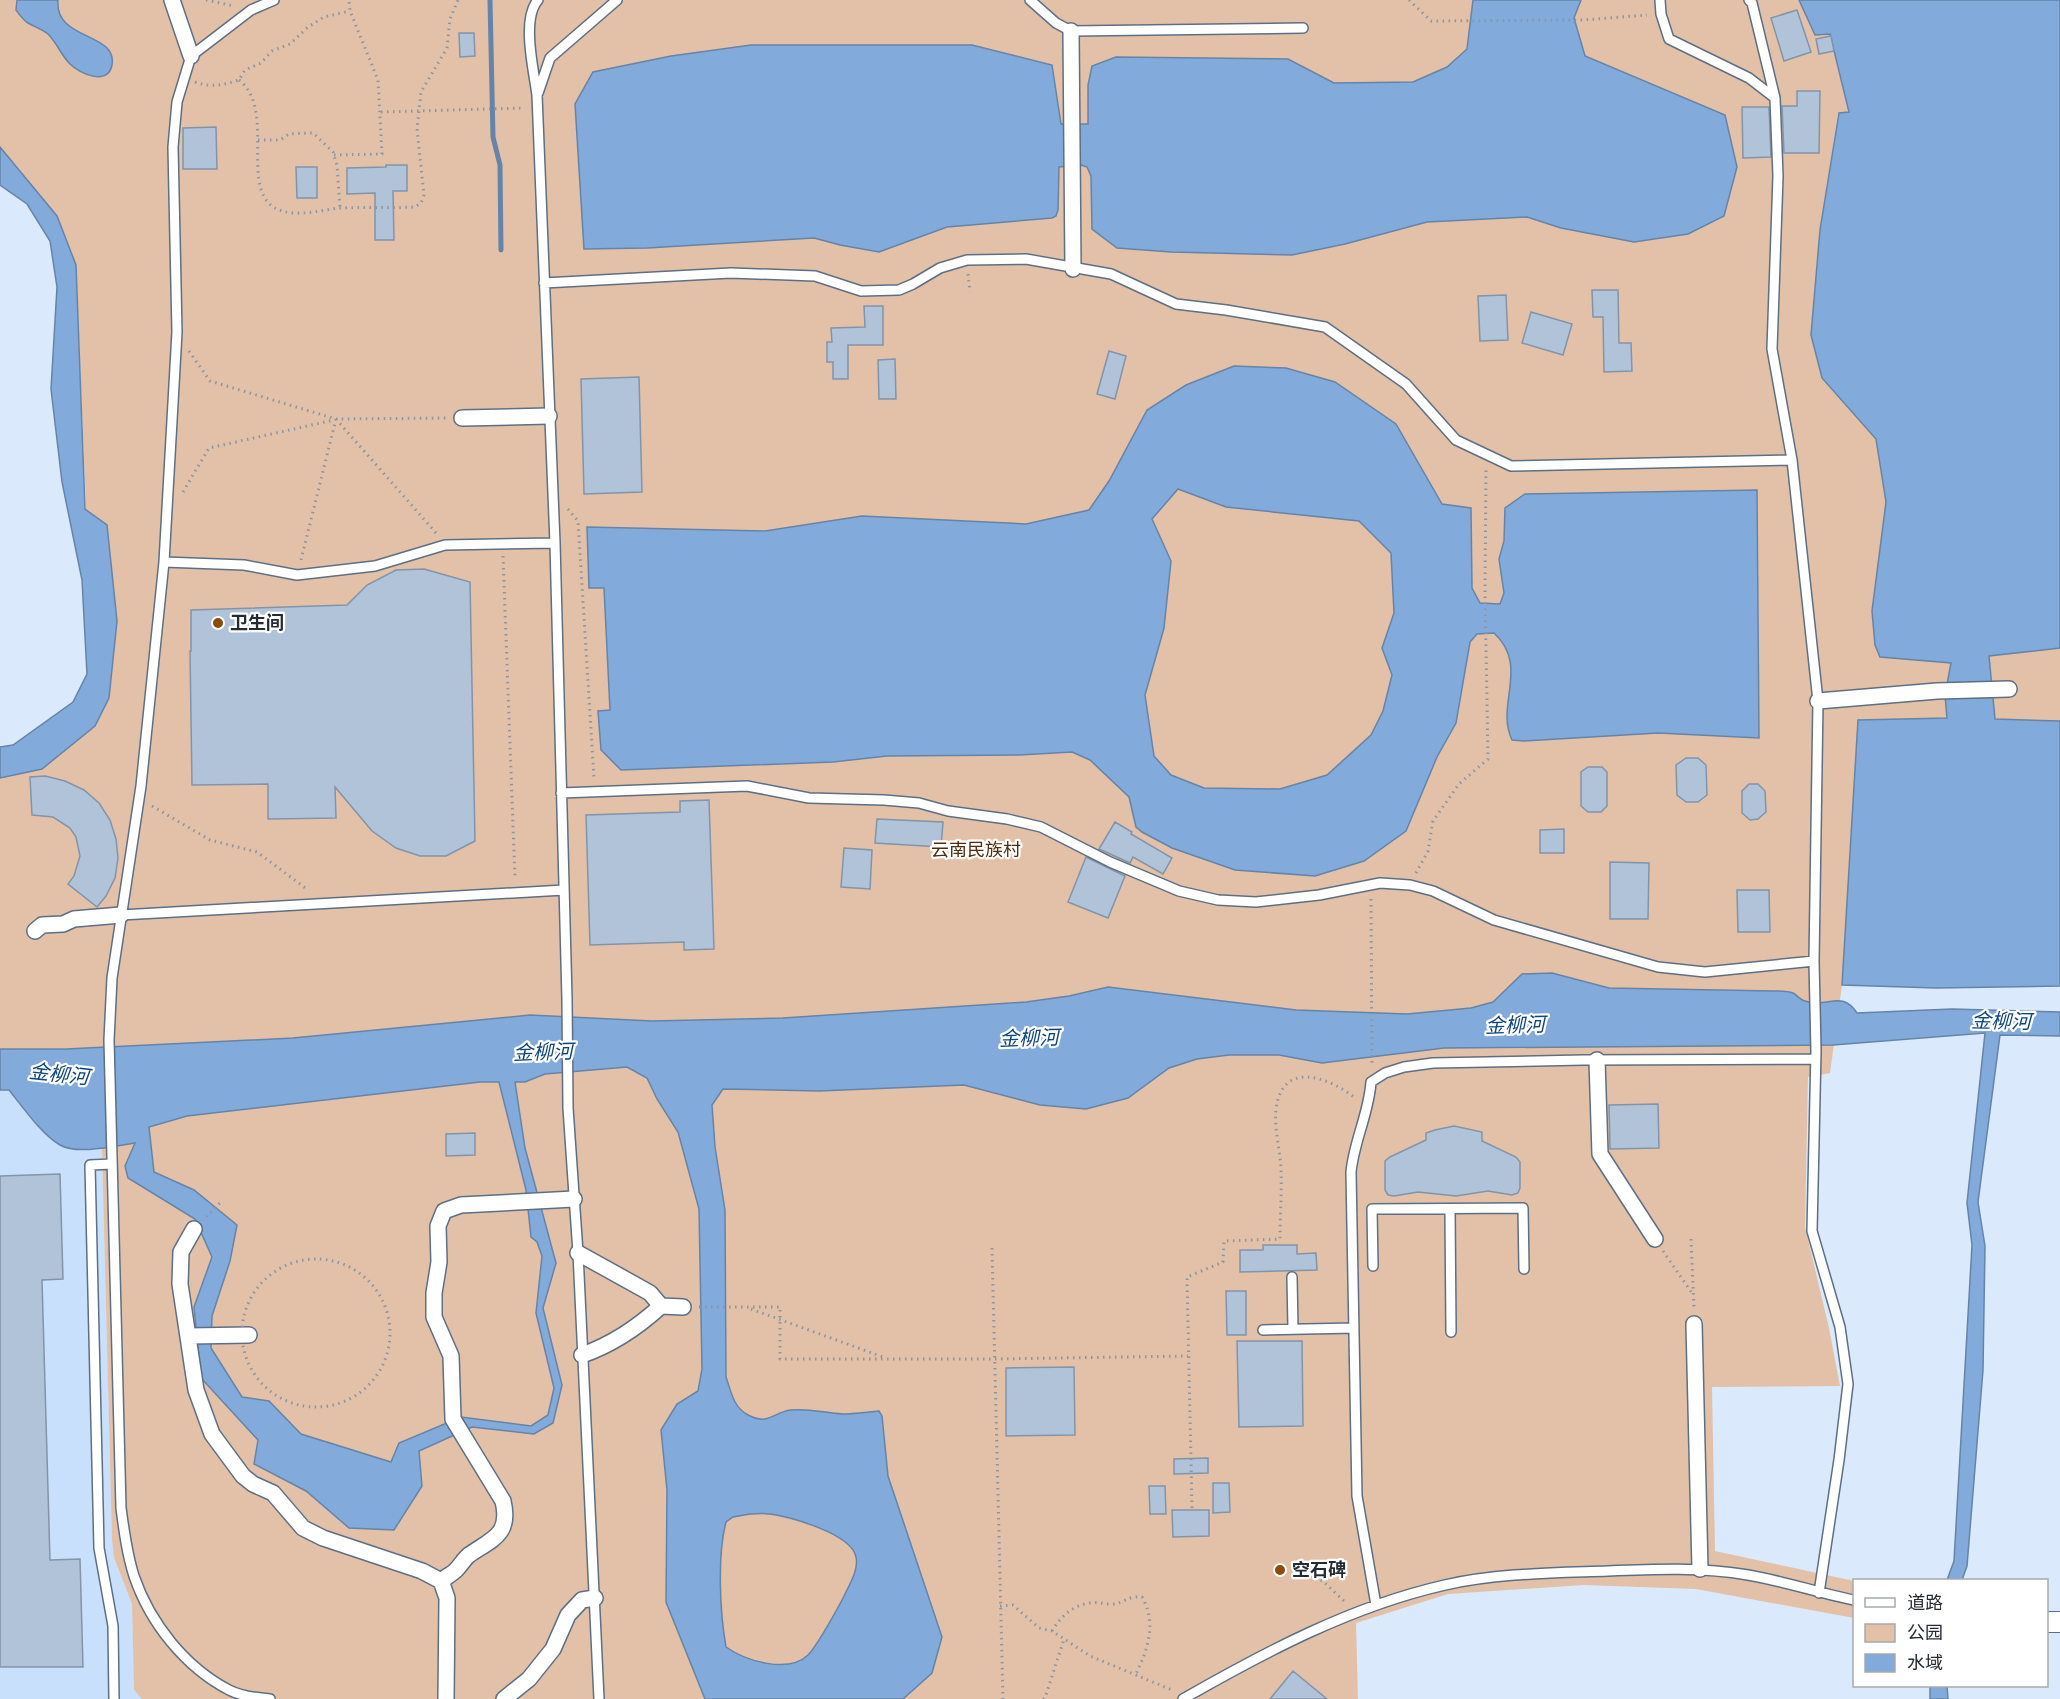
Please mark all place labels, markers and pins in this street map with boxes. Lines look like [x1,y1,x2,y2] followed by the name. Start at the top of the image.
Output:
[230,610,284,634] place label: 卫生间
[211,616,225,630] marker: 卫生间
[1292,1557,1346,1581] place label: 空石碑
[1273,1563,1287,1577] marker: 空石碑

